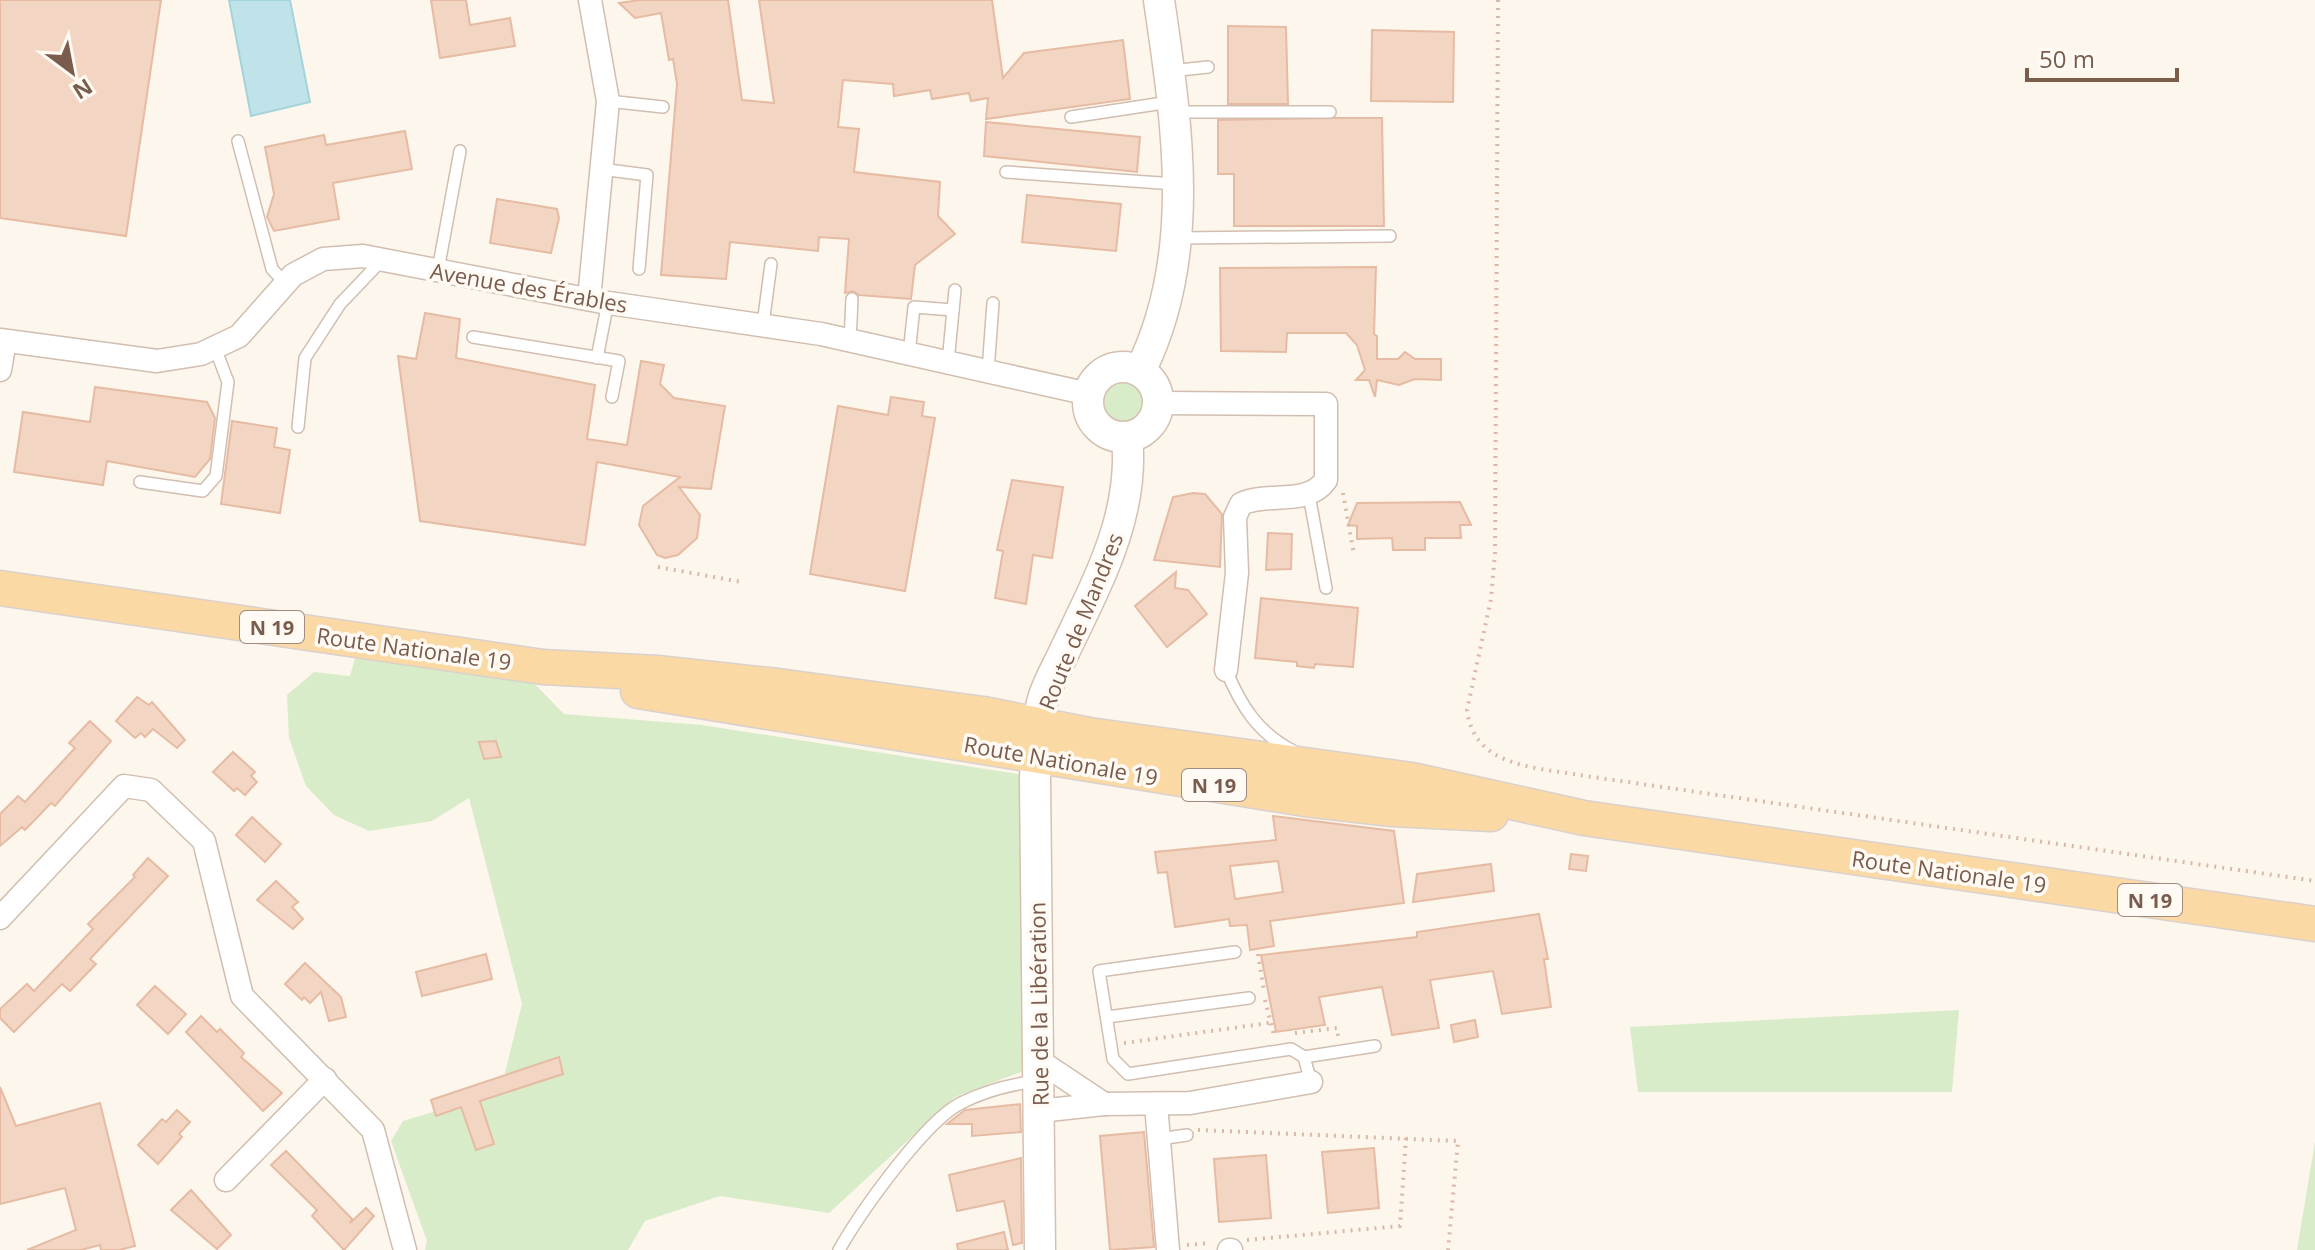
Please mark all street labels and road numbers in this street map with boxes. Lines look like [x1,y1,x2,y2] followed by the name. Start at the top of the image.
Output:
[428,255,630,319] street label: Avenue des Érables
[1031,528,1129,714] street label: Route de Mandres
[240,611,304,643] road number: N 19
[315,619,513,677] street label: Route Nationale 19
[962,728,1160,792] street label: Route Nationale 19
[1182,769,1246,801] road number: N 19
[1850,842,2048,900] street label: Route Nationale 19
[2118,884,2182,916] road number: N 19
[1021,902,1055,1106] street label: Rue de la Libération

